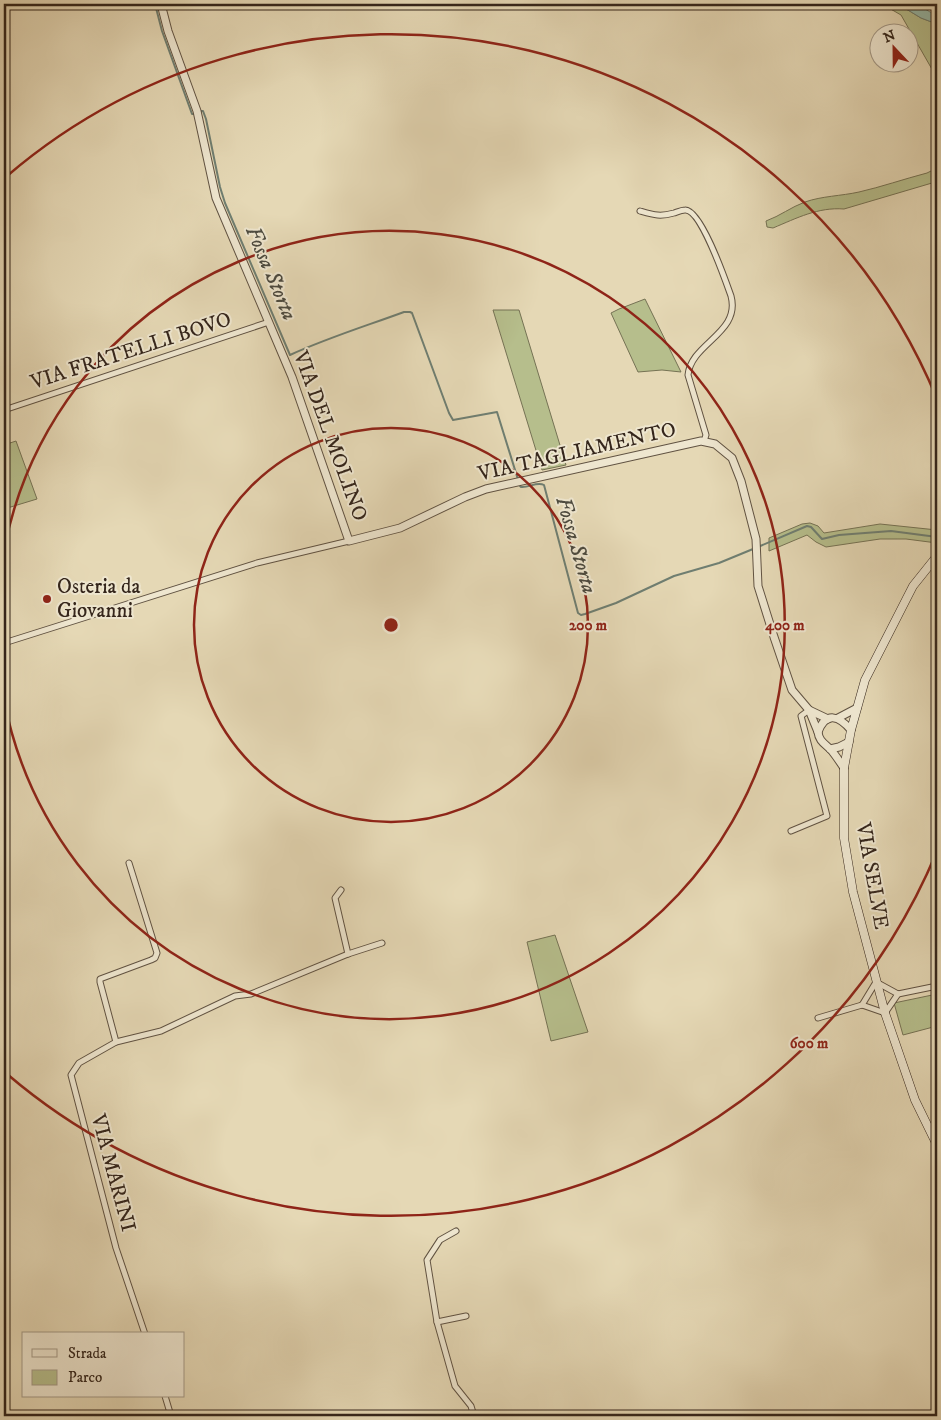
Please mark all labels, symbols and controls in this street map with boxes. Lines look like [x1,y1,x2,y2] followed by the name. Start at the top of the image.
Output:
[868,22,918,72] north arrow
[881,26,899,47] text: N
[239,222,303,324] water label: Fossa Storta
[26,306,235,396] street label: VIA FRATELLI BOVO
[287,346,373,525] street label: VIA DEL MOLINO
[475,417,678,488] street label: VIA TAGLIAMENTO
[549,493,603,597] water label: Fossa Storta
[57,574,140,624] place label: Osteria da Giovanni
[41,593,53,605] marker: Osteria da Giovanni
[382,616,400,634] centre of rings
[569,616,608,635] text: 200 m
[764,616,805,635] text: 400 m
[850,820,894,931] street label: VIA SELVE
[790,1034,829,1053] text: 600 m
[85,1110,141,1235] street label: VIA MARINI
[22,1332,185,1398] legend
[68,1344,107,1363] text: Strada
[68,1368,102,1387] text: Parco

